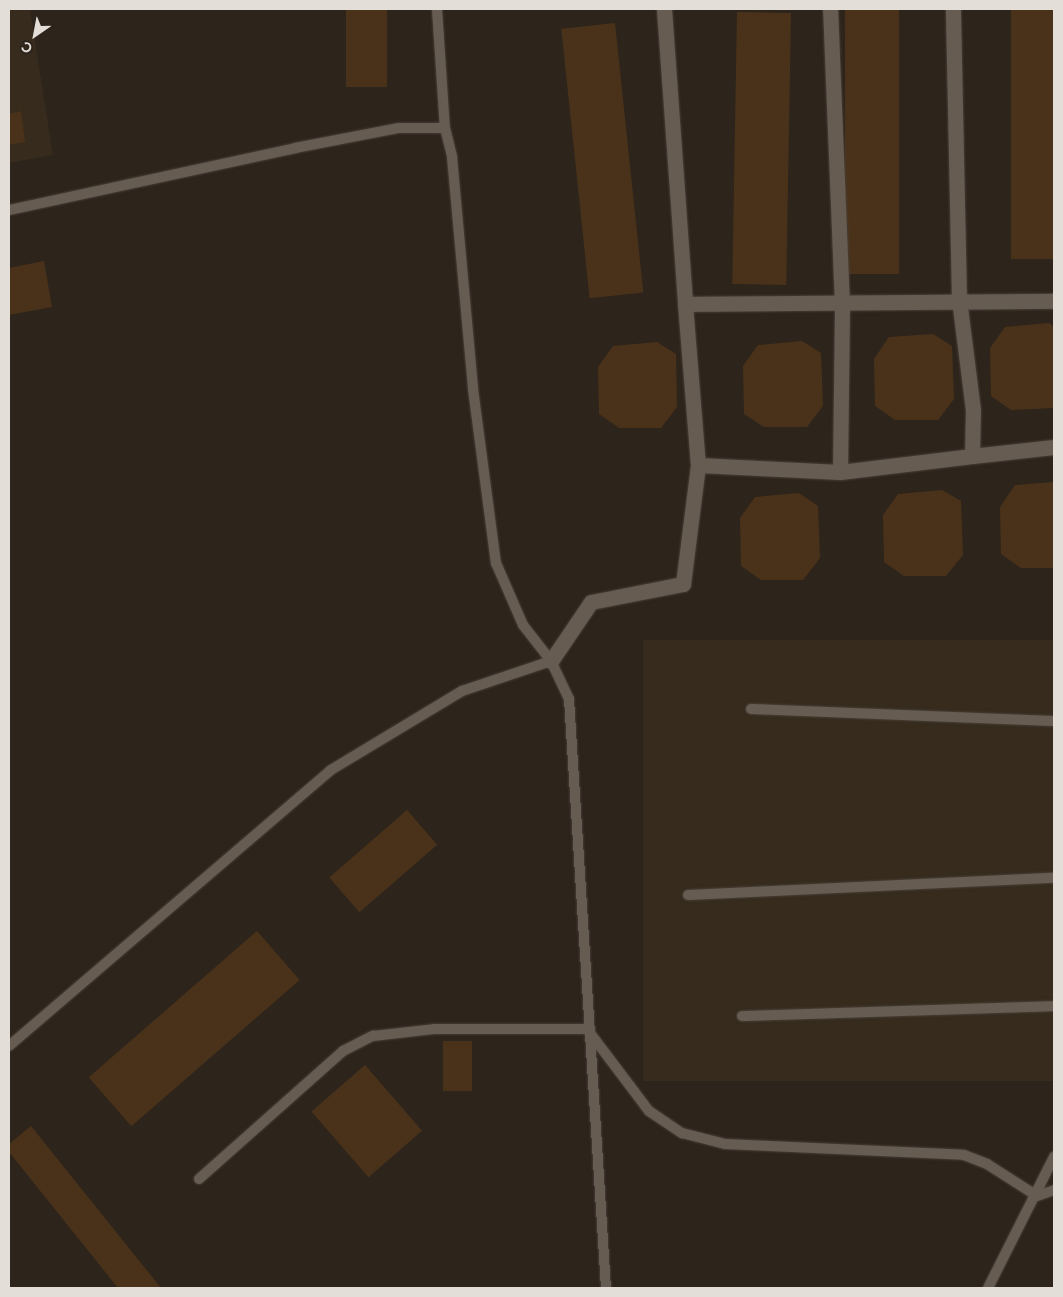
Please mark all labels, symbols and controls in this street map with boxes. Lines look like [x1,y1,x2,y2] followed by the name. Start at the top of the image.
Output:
[10,10,60,60] north arrow
[18,38,35,57] text: С

